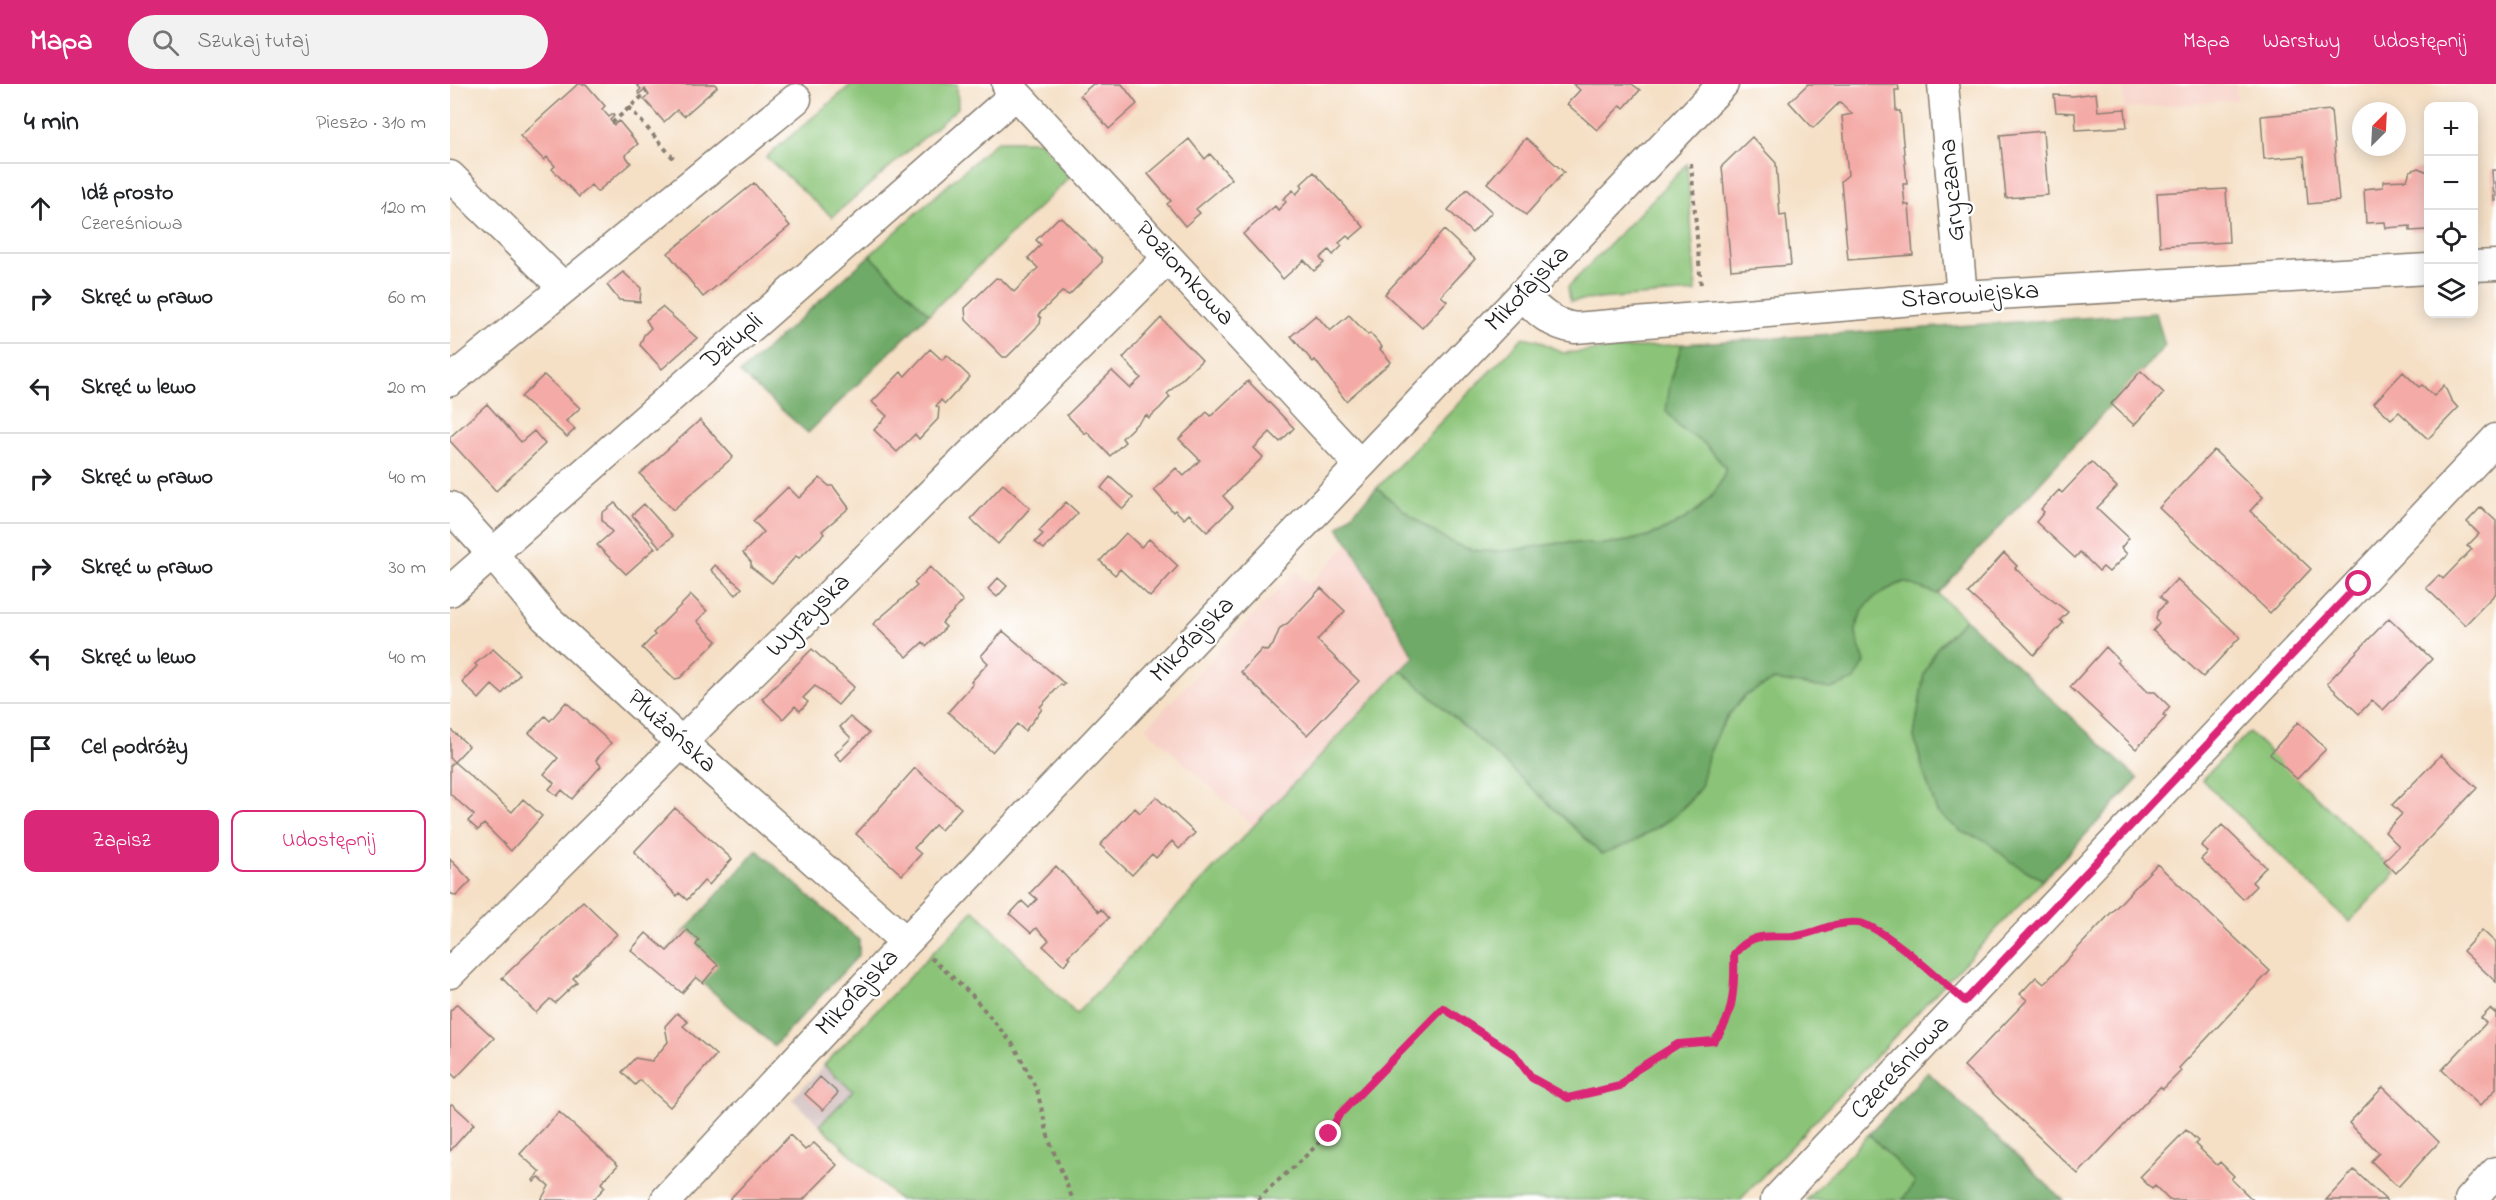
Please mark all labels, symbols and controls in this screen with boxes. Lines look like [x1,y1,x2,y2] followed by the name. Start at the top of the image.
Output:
[128,15,548,69] search box
[30,22,92,63] text: Mapa
[149,26,182,59] icon: search
[197,26,308,58] text: Szukaj tutaj
[2183,27,2230,57] text: Mapa
[2263,27,2340,57] text: Warstwy
[2373,27,2466,57] text: Udostępnij
[2352,102,2406,156] north arrow
[2424,102,2478,318] map controls
[2424,102,2478,156] button: +
[24,104,79,142] text: 4 min
[316,109,426,138] text: Pieszo · 310 m
[1930,137,1976,243] street label: Gryczana
[2424,156,2478,210] button: −
[81,178,174,210] text: Idź prosto
[24,192,57,225] icon: ahead
[381,194,426,223] text: 120 m
[81,210,182,239] text: Czereśniowa
[2424,210,2478,264] button: locate
[1125,213,1243,335] street label: Poziomkowa
[1477,237,1579,341] street label: Mikołajska
[2424,264,2478,318] button: layers
[1900,272,2040,320] street label: Starowiejska
[24,282,57,315] icon: right
[81,282,213,314] text: Skręć w prawo
[388,284,426,313] text: 60 m
[693,304,773,381] street label: Dziupli
[24,372,57,405] icon: left
[81,372,196,404] text: Skręć w lewo
[387,374,426,403] text: 20 m
[24,462,57,495] icon: right
[81,462,213,494] text: Skręć w prawo
[389,464,426,493] text: 40 m
[24,552,57,585] icon: right
[81,552,213,584] text: Skręć w prawo
[389,554,426,583] text: 30 m
[758,565,860,667] street label: Wyrzyska
[2345,570,2371,596] route start
[1142,588,1244,692] street label: Mikołajska
[24,642,57,675] icon: left
[81,642,196,674] text: Skręć w lewo
[389,644,426,673] text: 40 m
[617,681,725,783] street label: Płużańska
[24,732,57,765] icon: arrive
[81,732,188,764] text: Cel podróży
[24,810,219,872] button: Zapisz
[231,810,426,872] button: Udostępnij
[807,940,909,1046] street label: Mikołajska
[1842,1007,1960,1129] street label: Czereśniowa
[1315,1120,1341,1146] route end

